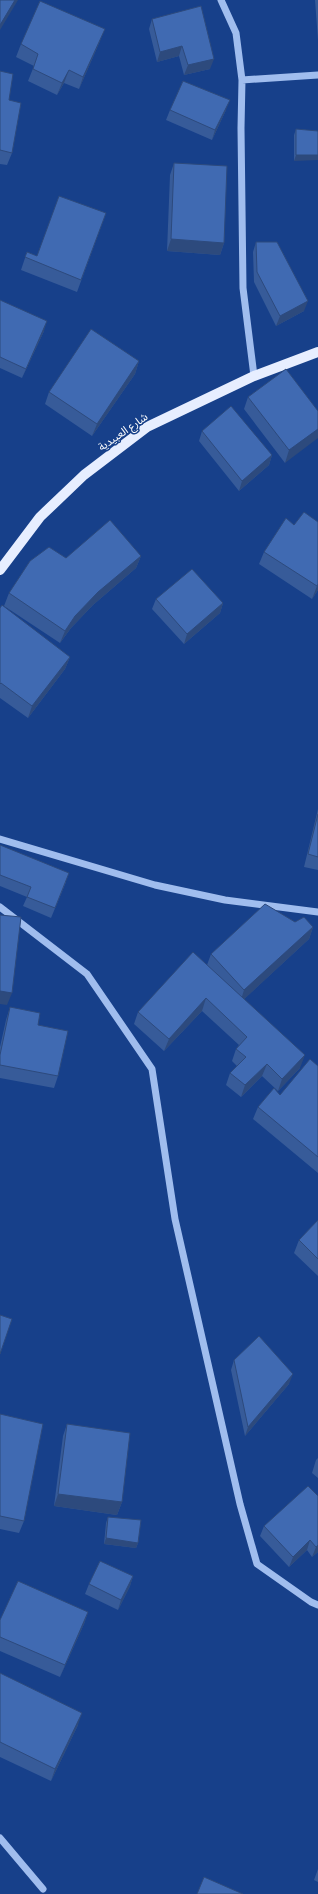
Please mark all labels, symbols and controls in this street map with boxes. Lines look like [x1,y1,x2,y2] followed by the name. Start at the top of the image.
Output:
[96,410,151,455] street label: شارع العبيدية

